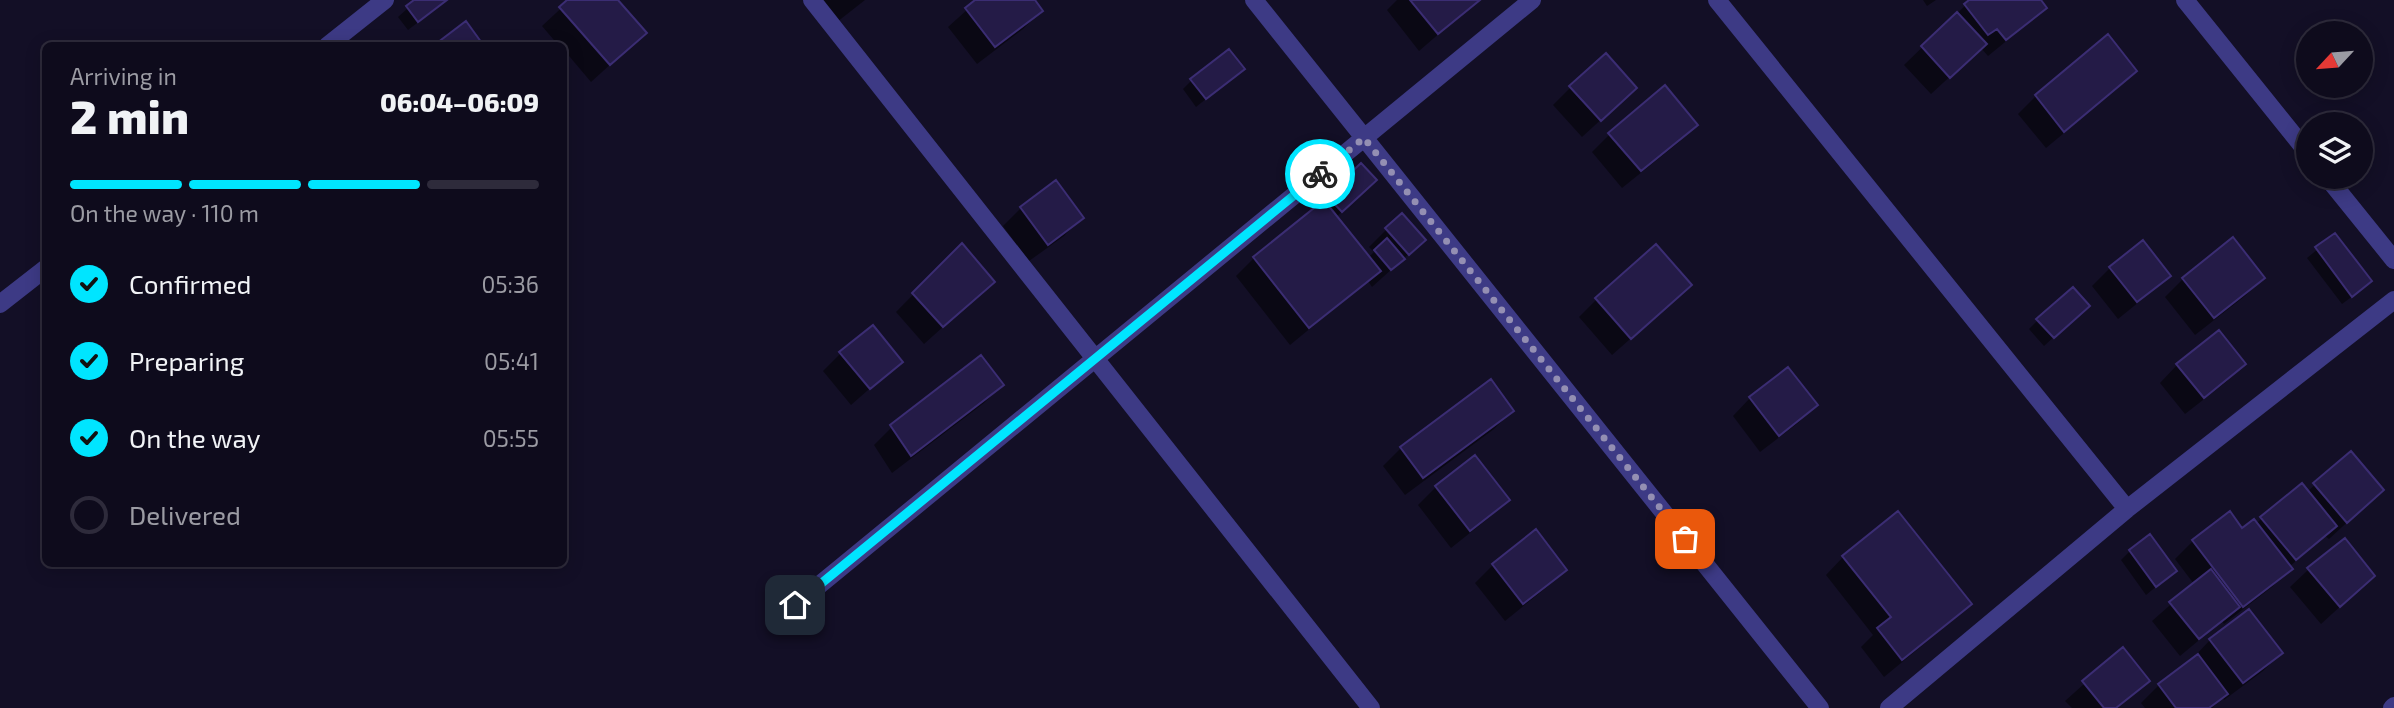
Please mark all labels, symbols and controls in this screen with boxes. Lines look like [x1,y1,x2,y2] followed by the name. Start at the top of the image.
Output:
[2296,21,2373,98] north arrow
[2296,21,2373,189] map controls
[70,62,177,90] text: Arriving in
[380,86,539,117] text: 06:04–06:09
[70,88,189,143] text: 2 min
[2296,112,2373,189] button: layers
[1285,139,1355,209] courier
[1301,155,1339,193] icon: bike
[70,199,259,227] text: On the way · 110 m
[70,265,108,303] icon: check
[129,268,252,299] text: Confirmed
[481,270,539,298] text: 05:36
[70,342,108,380] icon: check
[129,345,244,376] text: Preparing
[484,347,539,375] text: 05:41
[70,419,108,457] icon: check
[129,422,260,453] text: On the way
[483,424,539,452] text: 05:55
[129,499,241,530] text: Delivered
[1655,509,1715,569] pin
[1666,520,1704,558] icon: bag
[765,575,825,635] pin
[776,586,814,624] icon: home

